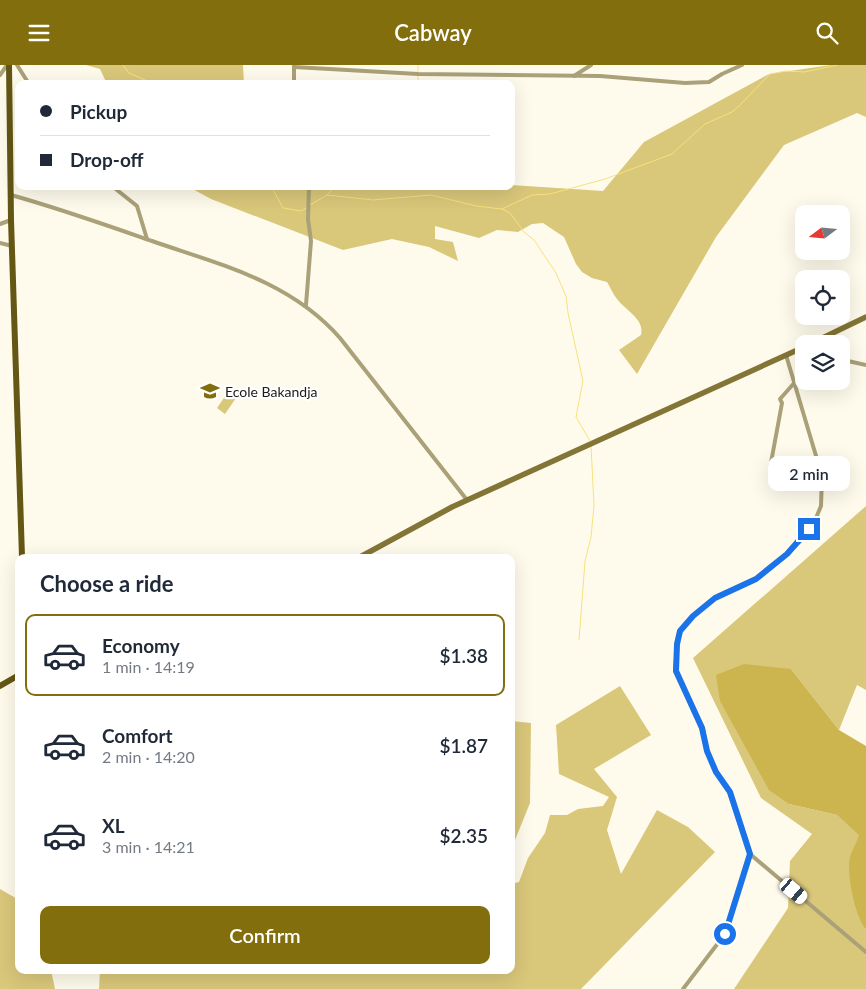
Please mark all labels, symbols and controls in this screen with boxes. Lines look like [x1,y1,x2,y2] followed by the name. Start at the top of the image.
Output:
[25,19,53,47] icon: menu
[394,19,472,46] text: Cabway
[813,19,841,47] icon: search
[70,100,127,123] text: Pickup
[70,148,144,171] text: Drop-off
[795,205,850,260] north arrow
[795,205,850,390] map controls
[795,270,850,325] button: locate
[795,335,850,390] button: layers
[199,380,221,402] school or university icon: Ecole Bakandja
[225,383,318,400] place label: Ecole Bakandja
[768,457,850,491] callout: 2 min
[789,464,829,483] text: 2 min
[798,518,820,540] route end
[40,570,174,597] text: Choose a ride
[42,633,87,678] icon: car
[102,634,180,657] text: Economy
[439,644,488,667] text: $1.38
[102,657,195,676] text: 1 min · 14:19
[42,723,87,768] icon: car
[102,724,173,747] text: Comfort
[439,734,488,757] text: $1.87
[102,747,195,766] text: 2 min · 14:20
[42,813,87,858] icon: car
[102,814,125,837] text: XL
[439,824,488,847] text: $2.35
[102,837,195,856] text: 3 min · 14:21
[777,876,810,906] car
[40,906,490,964] button: Confirm
[714,923,736,945] route start

